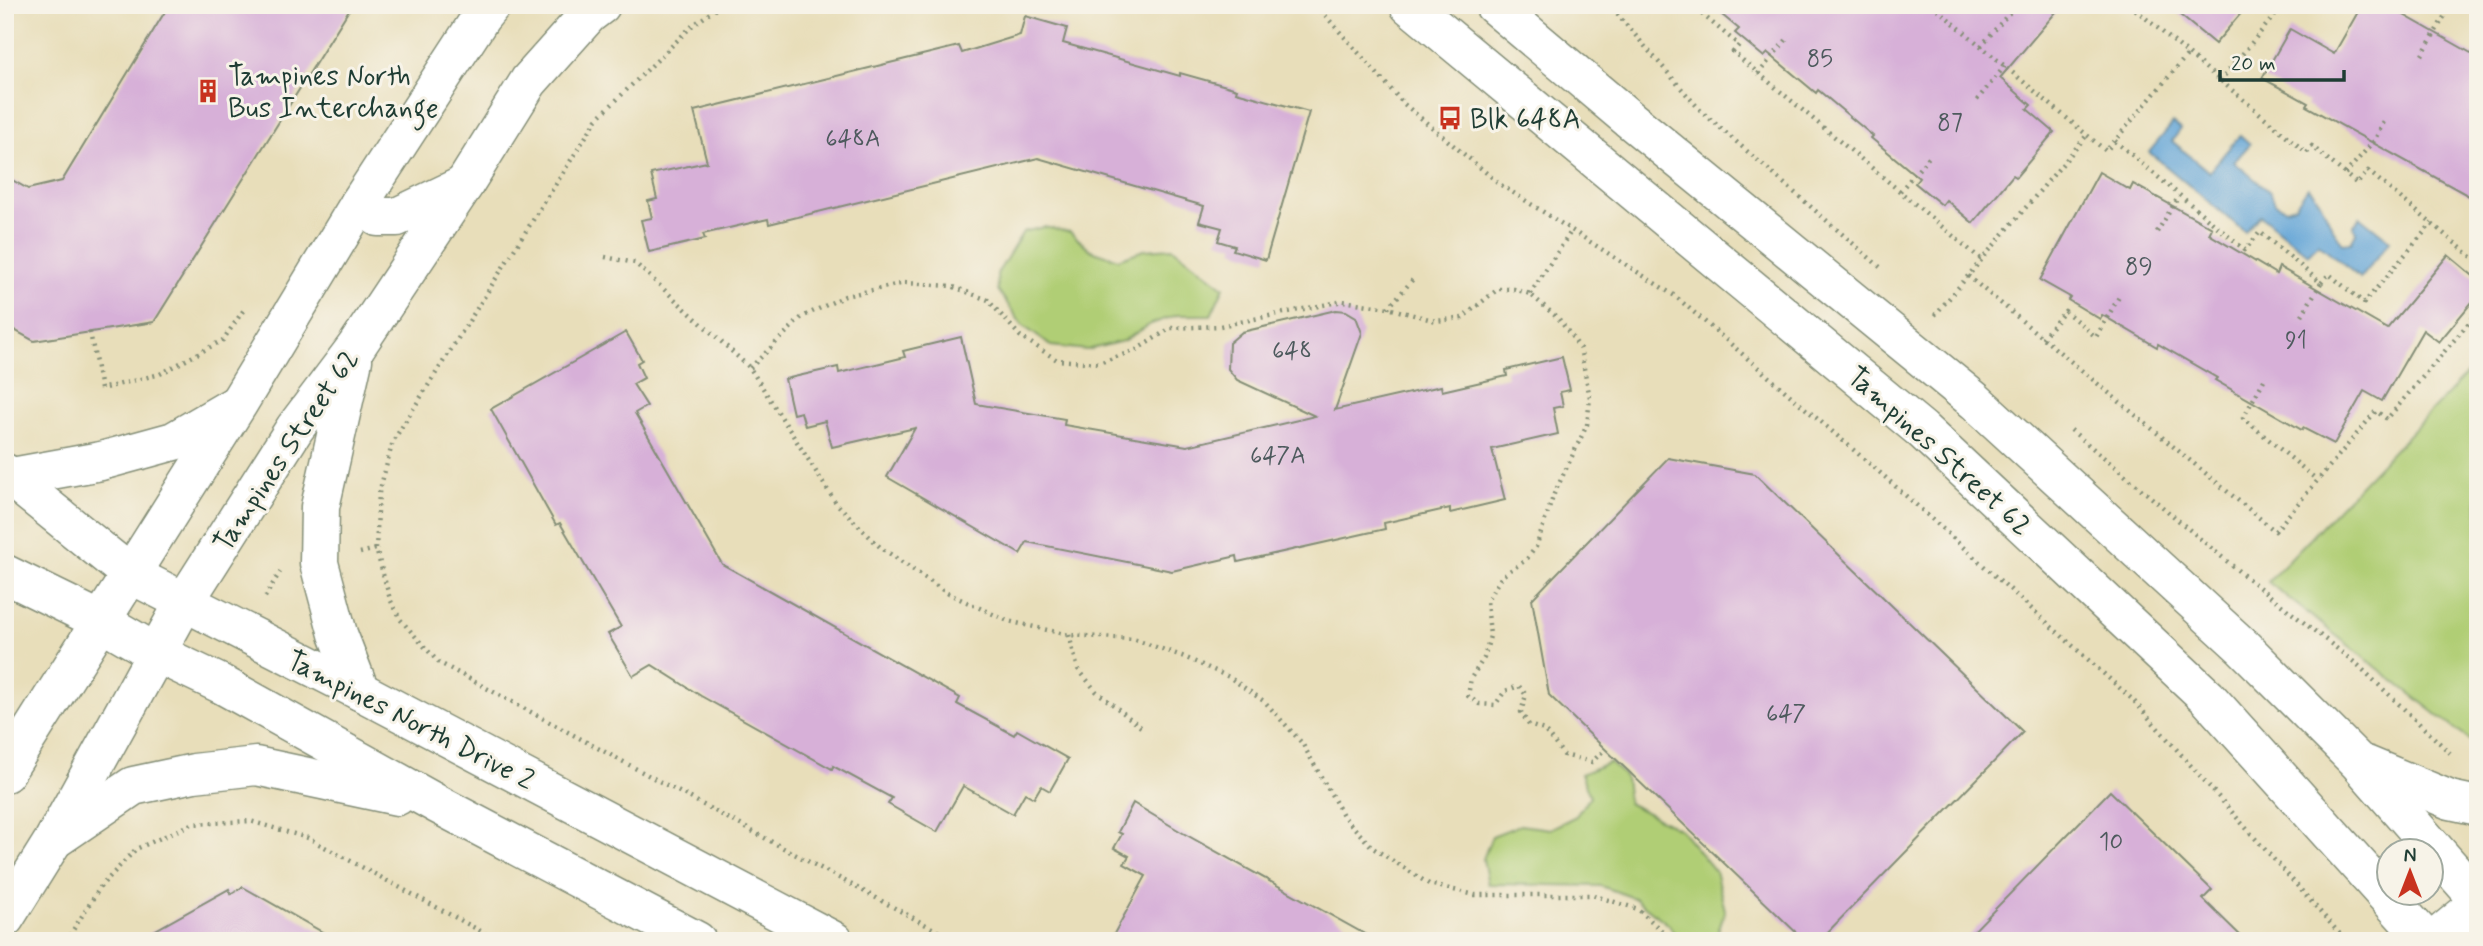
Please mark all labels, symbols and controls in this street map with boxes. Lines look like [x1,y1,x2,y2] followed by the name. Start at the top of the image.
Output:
[2220,38,2345,82] scale bar
[1807,44,1833,75] house number: 85
[2231,50,2276,78] text: 20 m
[228,59,439,131] place label: Tampines North Bus Interchange
[194,77,222,105] building icon: Tampines North Bus Interchange
[1470,102,1581,139] place label: Blk 648A
[1436,104,1464,132] bus stop icon: Blk 648A
[1937,108,1963,139] house number: 87
[825,124,881,155] house number: 648A
[2125,252,2153,283] house number: 89
[2285,326,2307,357] house number: 91
[1272,336,1312,367] house number: 648
[206,343,369,560] street label: Tampines Street 62
[1838,359,2039,545] street label: Tampines Street 62
[1250,441,1306,472] house number: 647A
[280,643,540,800] street label: Tampines North Drive 2
[1766,699,1806,730] house number: 647
[2099,827,2123,858] house number: 10
[2374,838,2444,908] north arrow
[2404,844,2416,869] text: N

